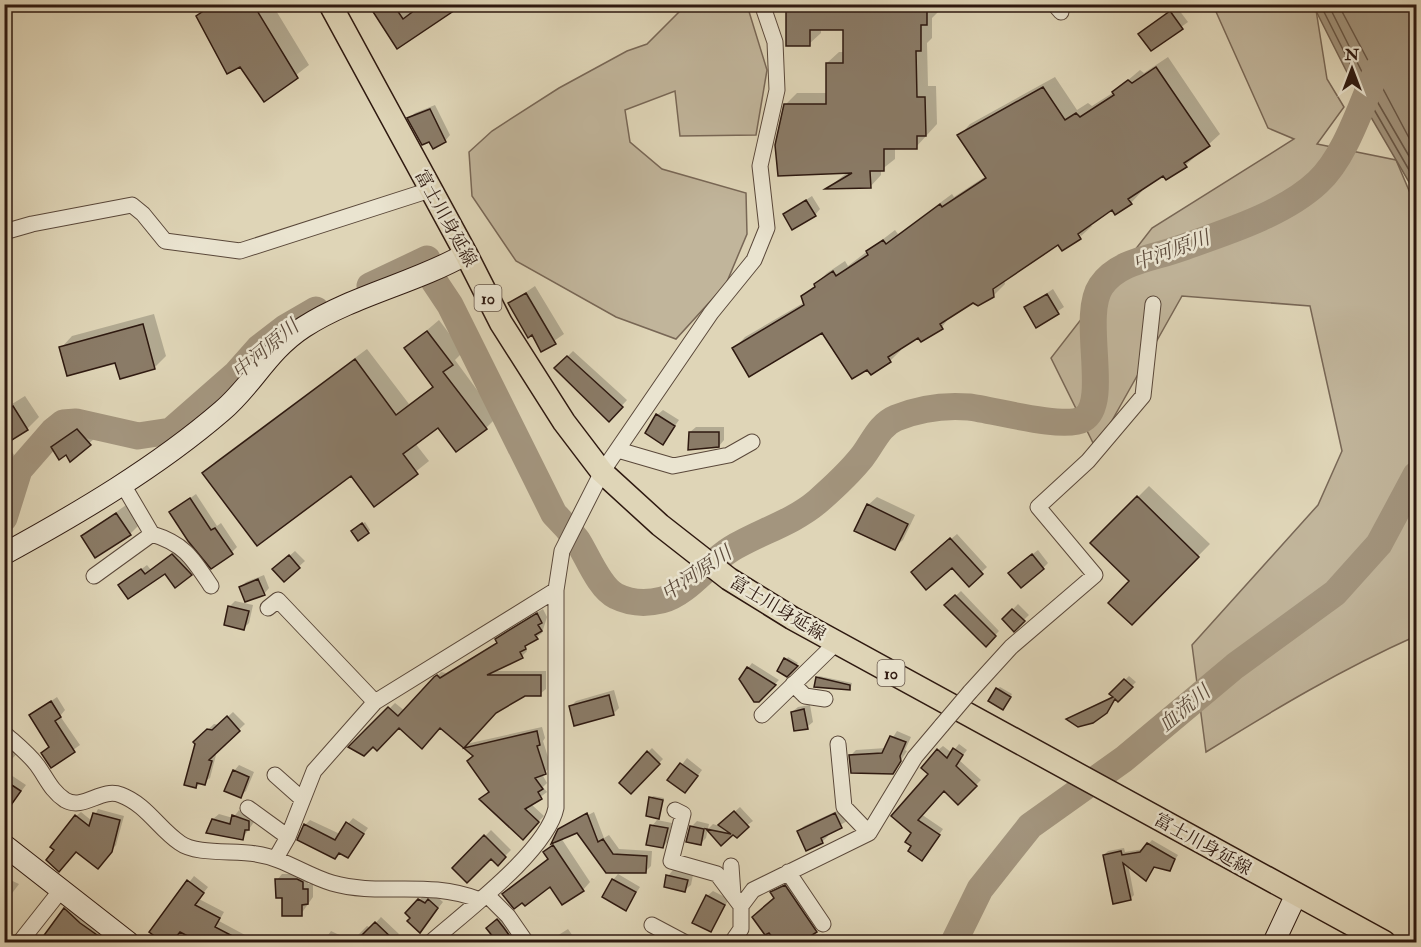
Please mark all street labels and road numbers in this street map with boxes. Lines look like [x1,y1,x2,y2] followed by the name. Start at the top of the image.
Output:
[409,165,482,271] street label: 富士川身延線
[474,285,502,311] road number: 10
[726,571,830,646] street label: 富士川身延線
[878,660,904,686] road number: 10
[1150,808,1256,881] street label: 富士川身延線

